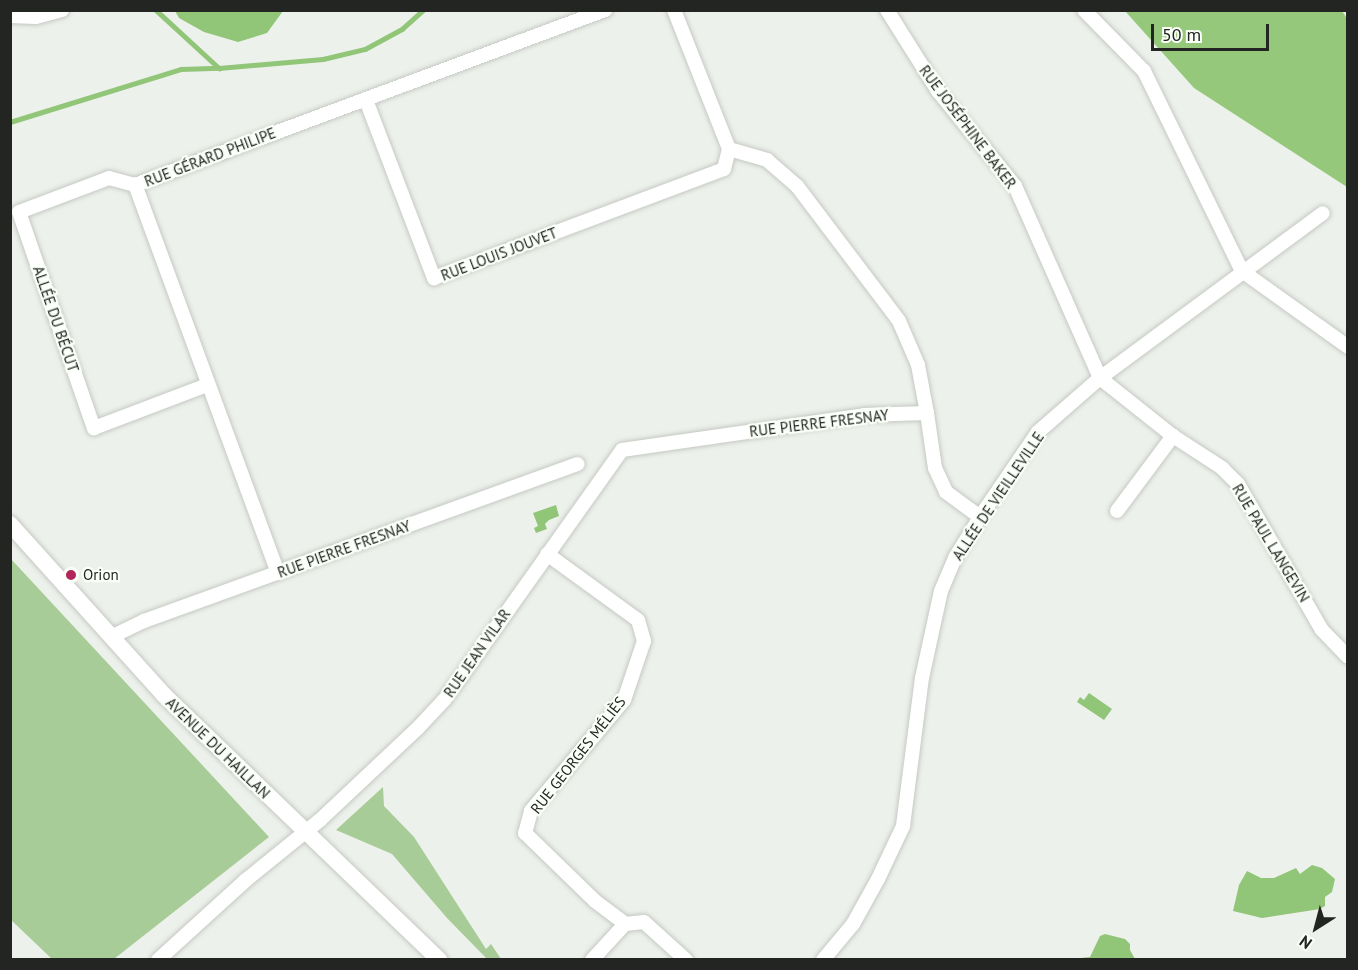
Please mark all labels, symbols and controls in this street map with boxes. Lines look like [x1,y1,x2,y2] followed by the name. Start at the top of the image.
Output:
[1154,12,1272,50] scale bar
[1162,23,1201,46] text: 50 m
[916,62,1020,192] street label: RUE JOSÉPHINE BAKER
[142,124,278,190] street label: RUE GÉRARD PHILIPE
[438,224,560,284] street label: RUE LOUIS JOUVET
[29,263,83,375] street label: ALLÉE DU BÉCUT
[748,406,890,440] street label: RUE PIERRE FRESNAY
[948,428,1048,564] street label: ALLÉE DE VIEILLEVILLE
[1228,480,1314,606] street label: RUE PAUL LANGEVIN
[275,517,413,581] street label: RUE PIERRE FRESNAY
[83,566,119,584] place label: Orion
[64,568,78,582] marker: Orion
[440,605,514,701] street label: RUE JEAN VILAR
[527,693,629,817] street label: RUE GEORGES MÉLIÈS
[162,694,274,802] street label: AVENUE DU HAILLAN
[1286,898,1346,958] north arrow
[1295,931,1316,954] text: N

